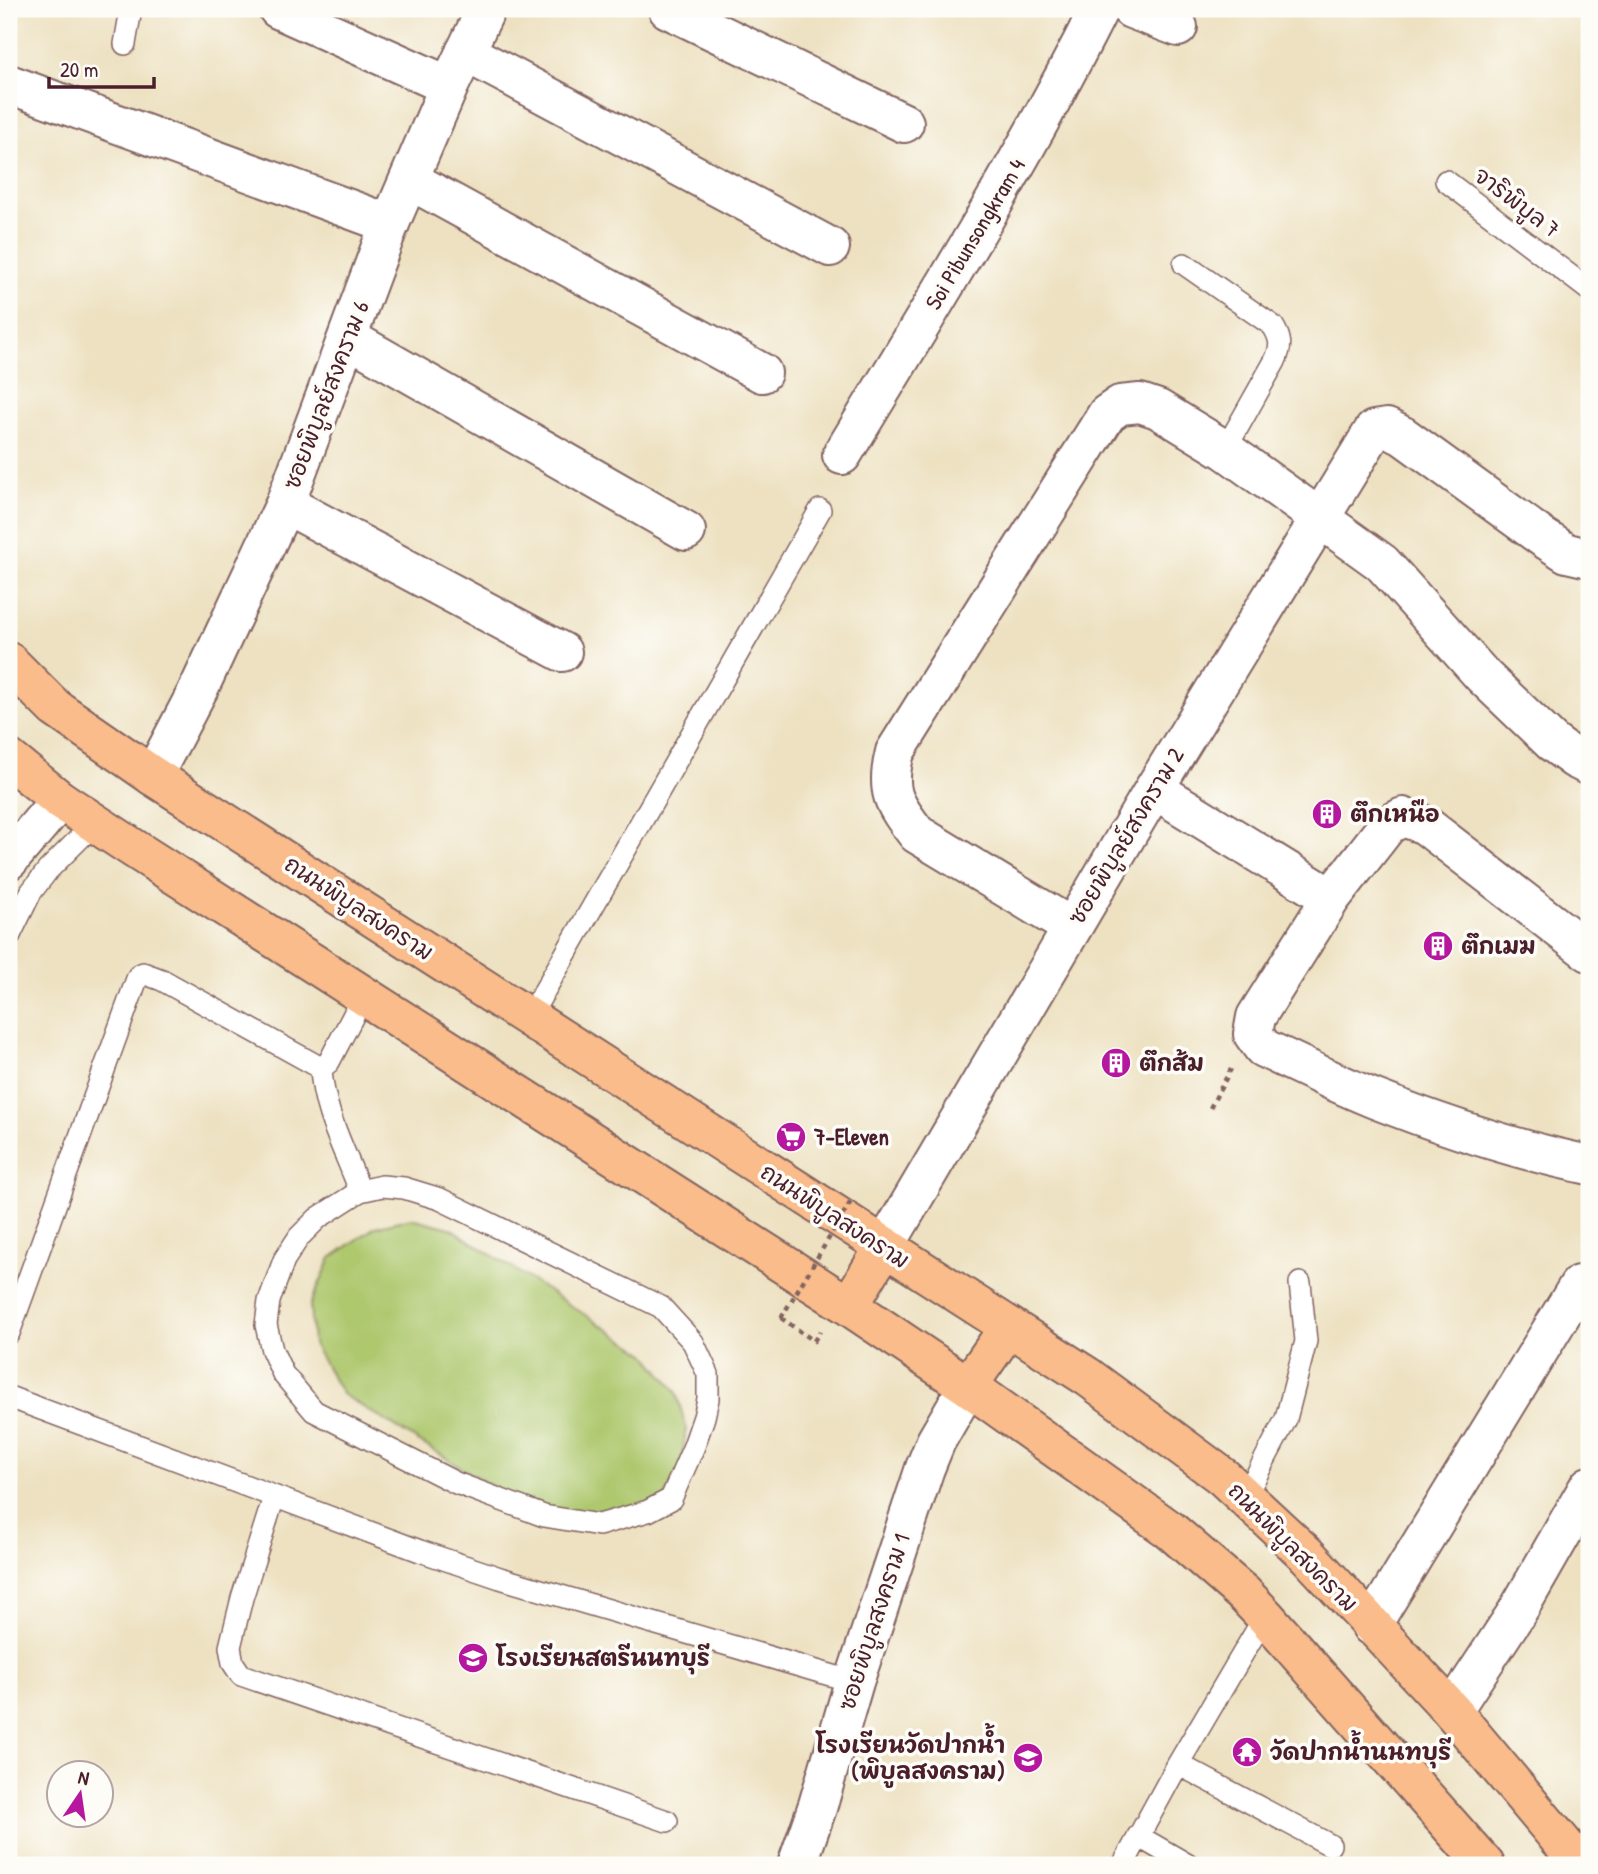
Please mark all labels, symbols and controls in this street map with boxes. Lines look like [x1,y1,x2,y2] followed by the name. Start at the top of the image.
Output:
[49,46,154,90] scale bar
[60,55,98,84] text: 20 m
[917,152,1032,315] street label: Soi Pibunsongkram 4
[1466,159,1567,247] street label: จาริพิบูล 7
[275,296,379,495] street label: ซอยพิบูลย์สงคราม 6
[1060,741,1193,931] street label: ซอยพิบูลย์สงคราม 2
[1310,797,1344,831] building icon: ตึกเหนือ
[1350,798,1440,829] place label: ตึกเหนือ
[277,848,440,970] street label: ถนนพิบูลสงคราม
[1421,929,1455,963] building icon: ตึกเมฆ
[1461,930,1536,961] place label: ตึกเมฆ
[1099,1046,1133,1080] building icon: ตึกส้ม
[1139,1047,1204,1078] place label: ตึกส้ม
[774,1120,808,1154] supermarket icon: 7-Eleven
[813,1121,889,1152] place label: 7-Eleven
[753,1156,916,1278] street label: ถนนพิบูลสงคราม
[1220,1475,1365,1620] street label: ถนนพิบูลสงคราม
[830,1530,920,1715] street label: ซอยพิบูลสงคราม 1
[456,1641,490,1675] school or university icon: โรงเรียนสตรีนนทบุรี
[495,1642,710,1675] place label: โรงเรียนสตรีนนทบุรี
[815,1722,1005,1788] place label: โรงเรียนวัดปากน้ำ (พิบูลสงคราม)
[1270,1729,1451,1769] place label: วัดปากน้ำนนทบุรี
[1230,1735,1264,1769] temple icon: วัดปากน้ำนนทบุรี
[1011,1741,1045,1775] school or university icon: โรงเรียนวัดปากน้ำ (พิบูลสงคราม)
[46,1758,116,1828] north arrow
[76,1764,92,1791] text: N

